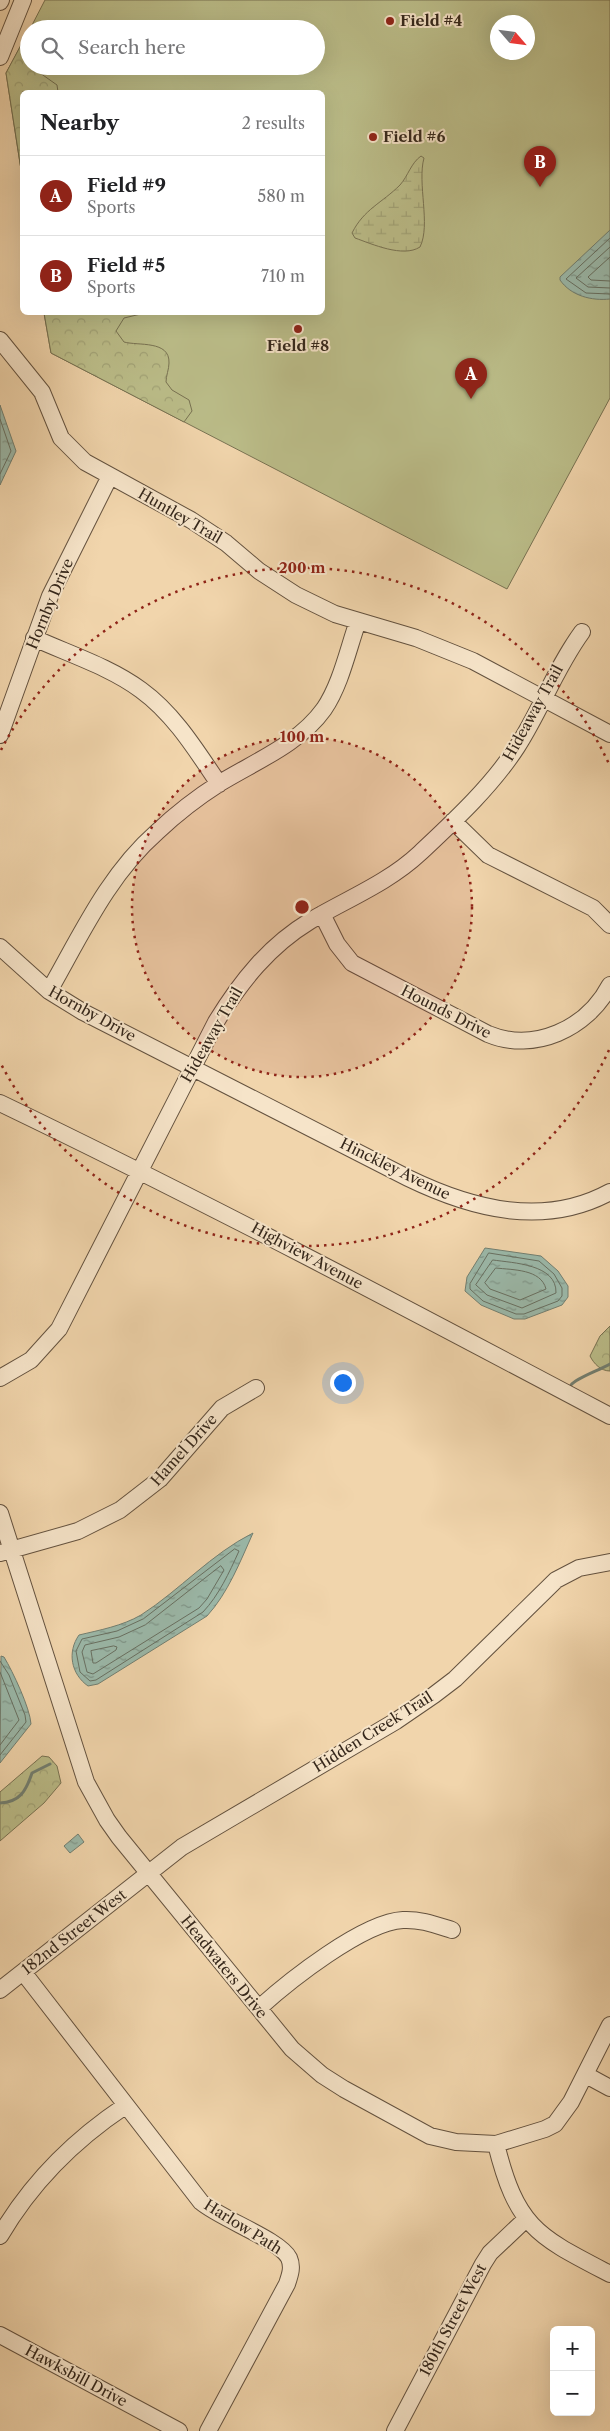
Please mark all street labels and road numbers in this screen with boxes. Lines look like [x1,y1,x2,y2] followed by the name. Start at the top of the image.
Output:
[135,484,226,548] street label: Huntley Trail
[22,555,77,652] street label: Hornby Drive
[498,661,567,764] street label: Hideaway Trail
[398,981,495,1042] street label: Hounds Drive
[45,982,139,1045] street label: Hornby Drive
[177,983,247,1086] street label: Hideaway Trail
[337,1134,454,1204] street label: Hinckley Avenue
[248,1218,366,1293] street label: Highview Avenue
[146,1410,221,1490] street label: Hamel Drive
[309,1687,437,1776] street label: Hidden Creek Trail
[18,1884,130,1978] street label: 182nd Street West
[177,1911,272,2022] street label: Headwaters Drive
[201,2195,286,2258] street label: Harlow Path
[415,2260,491,2379] street label: 180th Street West
[22,2341,131,2411] street label: Hawksbill Drive

